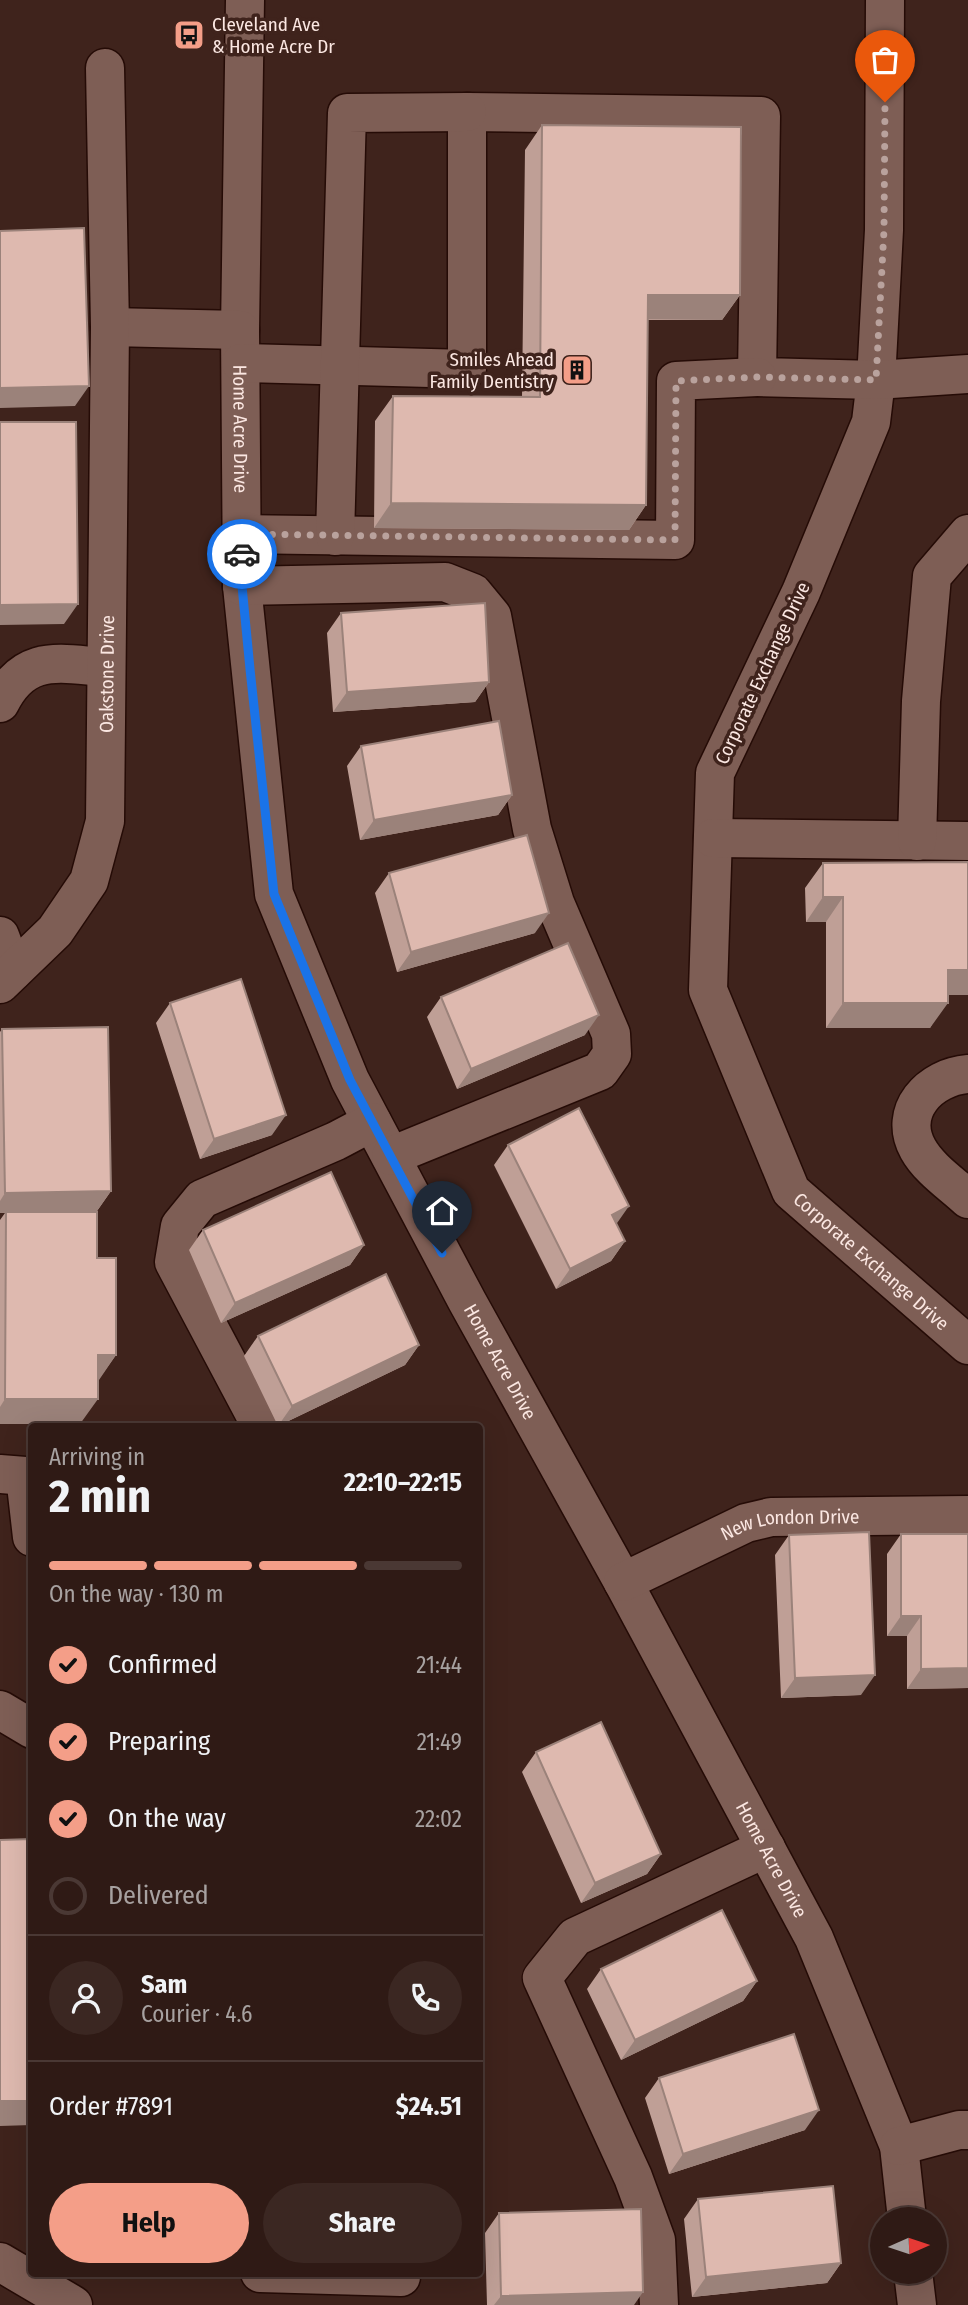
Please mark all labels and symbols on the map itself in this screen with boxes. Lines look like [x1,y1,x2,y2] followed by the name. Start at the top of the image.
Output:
[212,13,335,58] place label: Cleveland Ave & Home Acre Dr
[172,18,206,52] bus stop icon: Cleveland Ave & Home Acre Dr
[855,30,915,102] pin
[429,348,555,393] place label: Smiles Ahead Family Dentistry
[560,353,594,387] building icon: Smiles Ahead Family Dentistry
[228,365,252,493] street label: Home Acre Drive
[207,519,277,589] courier
[710,578,815,768] street label: Corporate Exchange Drive
[95,615,119,733] street label: Oakstone Drive
[412,1181,472,1253] pin
[789,1188,954,1335] street label: Corporate Exchange Drive
[459,1300,541,1424] street label: Home Acre Drive
[717,1505,859,1545] street label: New London Drive
[731,1798,812,1922] street label: Home Acre Drive
[870,2207,947,2284] north arrow

